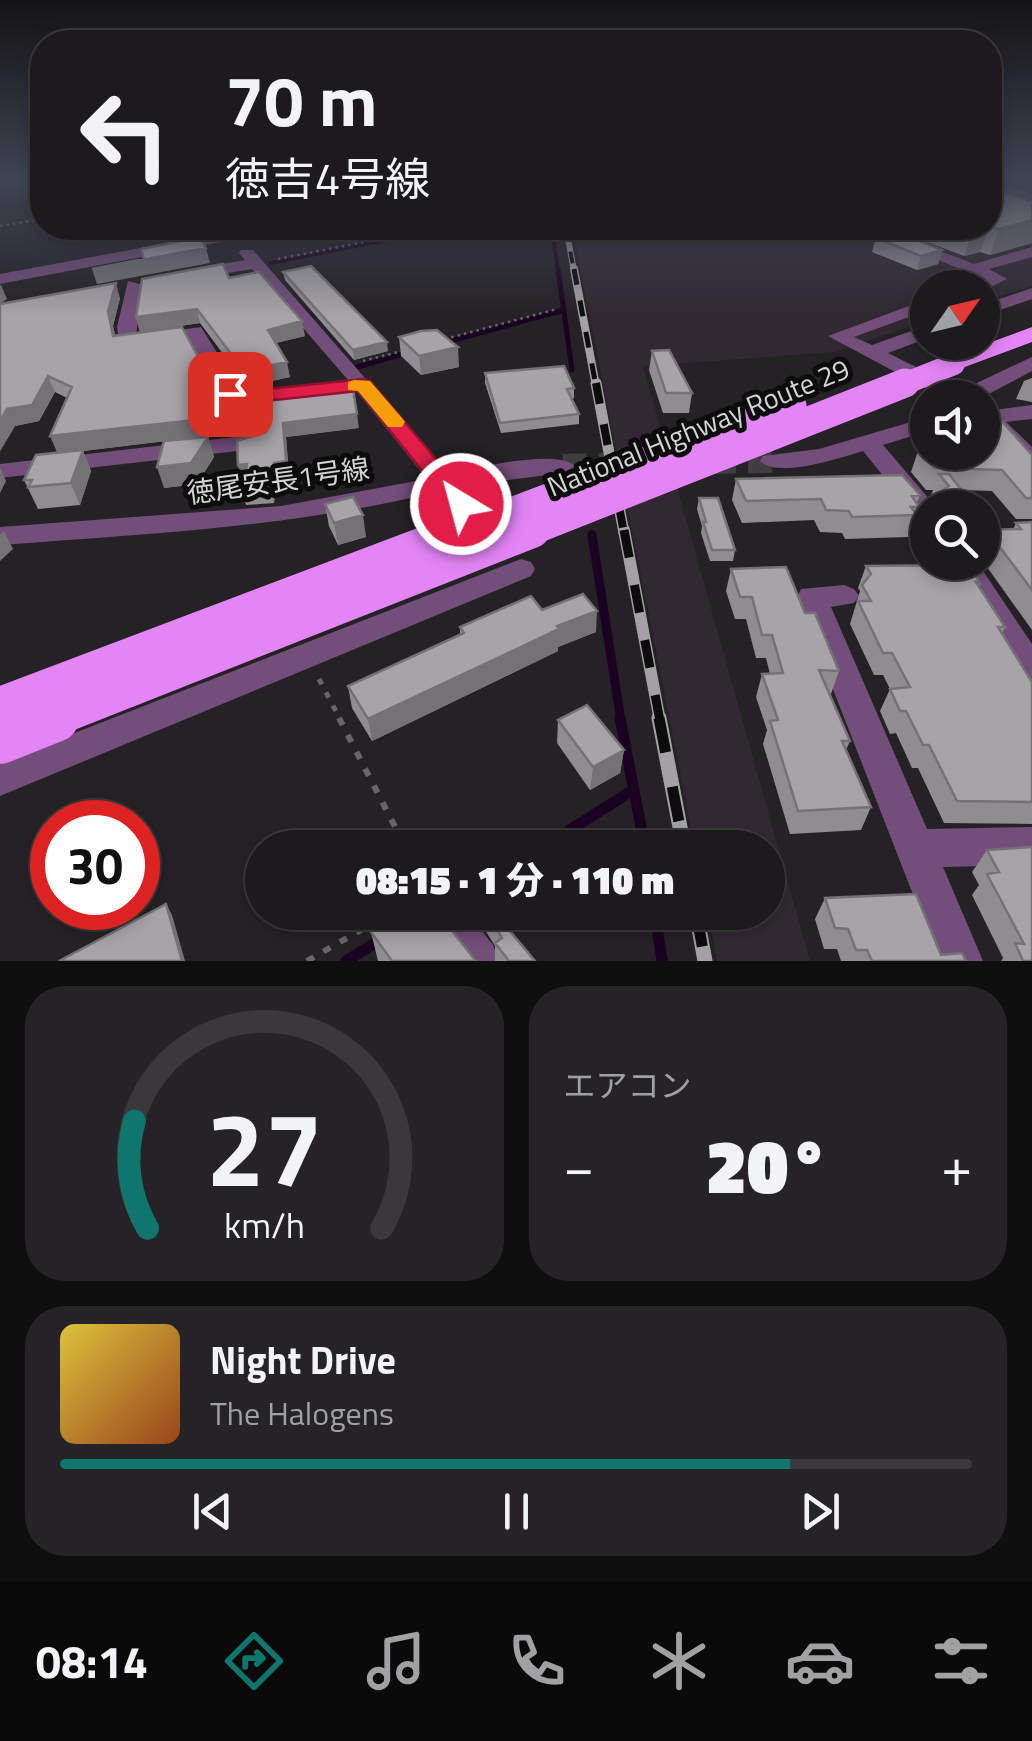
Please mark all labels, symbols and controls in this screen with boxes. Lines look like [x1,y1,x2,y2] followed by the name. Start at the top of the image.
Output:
[225,47,378,153] text: 70 m
[60,70,190,200] icon: left
[225,144,430,212] text: 徳吉4号線
[910,270,1000,360] north arrow
[910,270,1000,580] map controls
[540,347,856,507] street label: National Highway Route 29
[188,352,273,437] pin
[203,367,258,422] icon: arrive
[910,380,1000,470] button: sound
[184,446,372,514] street label: 徳尾安長1号線
[409,452,513,556] position arrow
[910,490,1000,580] button: search
[30,800,160,930] speed limit sign: 30
[356,851,674,909] text: 08:15 · 1 分 · 110 m
[564,1061,692,1109] text: エアコン
[206,1068,322,1226] text: 27
[706,1108,830,1222] text: 20°
[564,1124,594,1207] text: −
[941,1124,972,1207] text: +
[224,1197,305,1252] text: km/h
[210,1331,396,1389] text: Night Drive
[210,1389,394,1437] text: The Halogens
[185,1484,240,1539] icon: previous
[489,1484,544,1539] icon: pause
[793,1484,848,1539] icon: next
[219,1626,289,1696] icon: directions
[361,1626,431,1696] icon: music
[502,1626,572,1696] icon: phone
[644,1626,714,1696] icon: climate
[785,1626,855,1696] icon: car
[926,1626,996,1696] icon: filters
[36,1627,148,1695] text: 08:14

